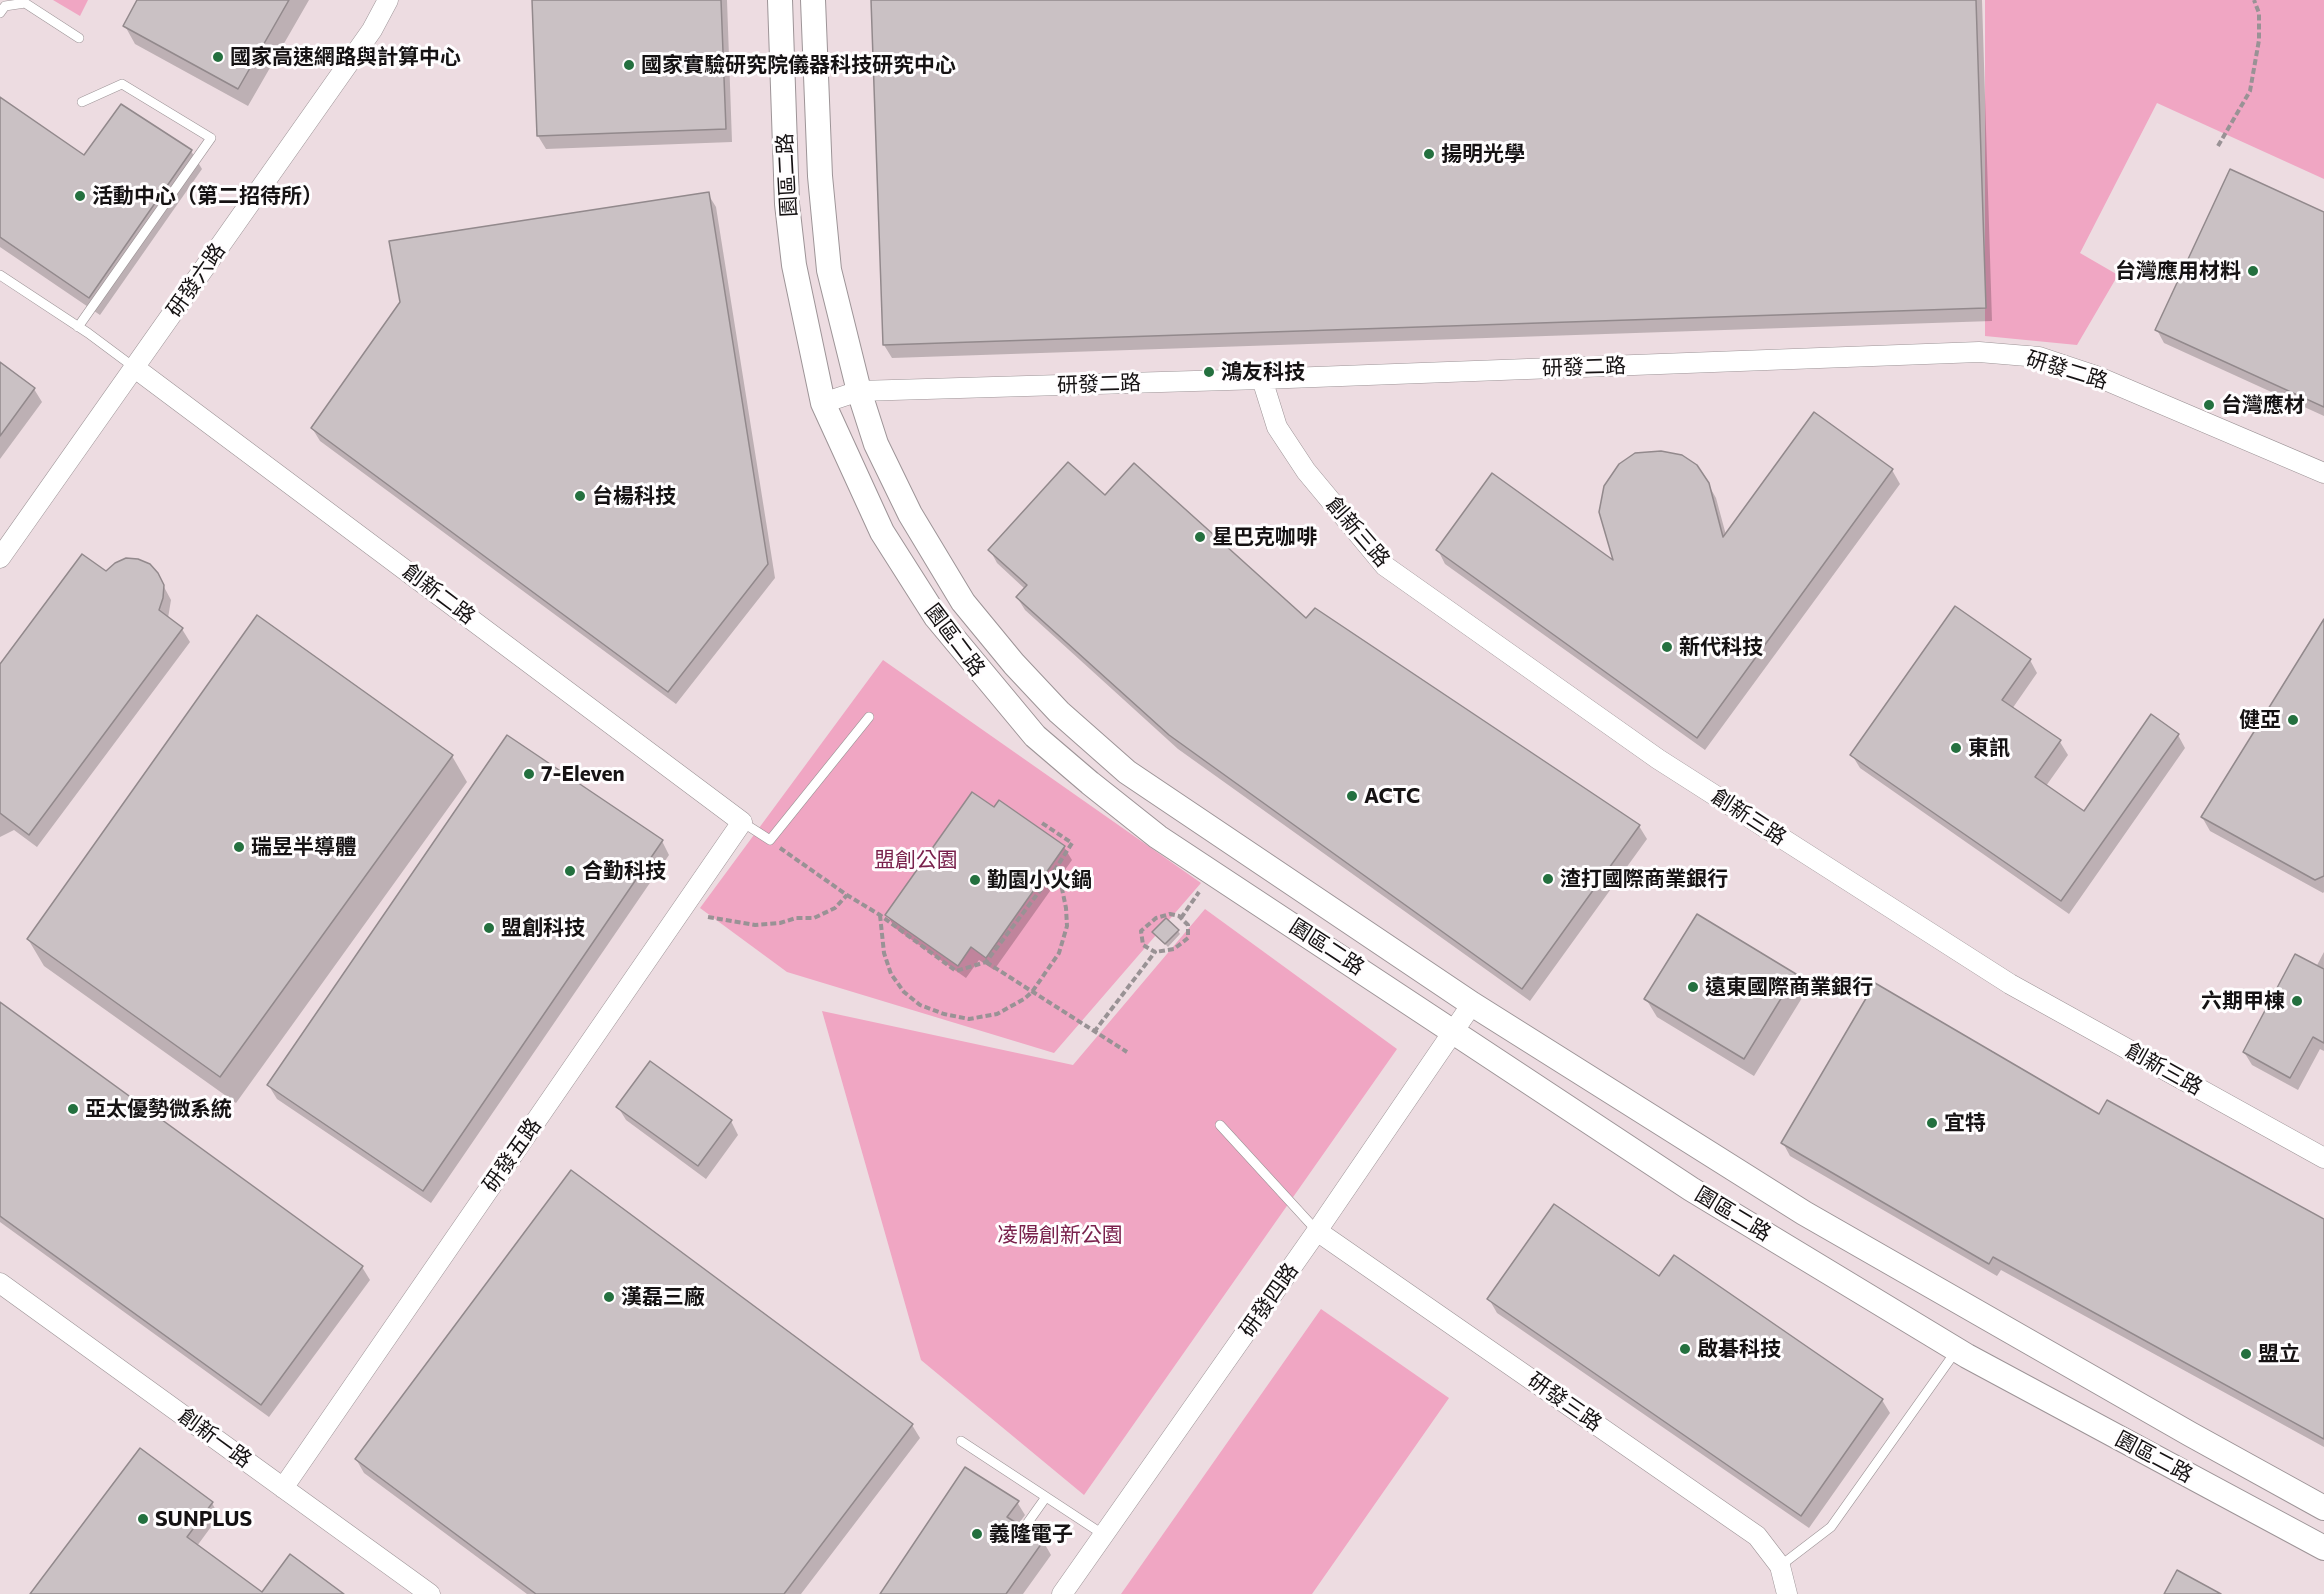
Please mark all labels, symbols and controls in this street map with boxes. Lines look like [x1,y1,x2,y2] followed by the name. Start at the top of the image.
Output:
[230,44,461,70] place label: 國家高速網路與計算中心
[211,50,225,64] marker: 國家高速網路與計算中心
[641,52,956,78] place label: 國家實驗研究院儀器科技研究中心
[622,58,636,72] marker: 國家實驗研究院儀器科技研究中心
[772,132,802,218] street label: 園區二路
[1441,141,1525,167] place label: 揚明光學
[1422,147,1436,161] marker: 揚明光學
[92,183,323,209] place label: 活動中心（第二招待所）
[73,189,87,203] marker: 活動中心（第二招待所）
[162,238,230,322] street label: 研發六路
[2115,258,2241,284] place label: 台灣應用材料
[2246,264,2260,278] marker: 台灣應用材料
[2023,346,2111,394] street label: 研發二路
[1542,353,1626,381] street label: 研發二路
[1221,359,1305,385] place label: 鴻友科技
[1202,365,1216,379] marker: 鴻友科技
[1057,370,1141,398] street label: 研發二路
[2221,392,2305,418] place label: 台灣應材
[2202,398,2216,412] marker: 台灣應材
[592,483,676,509] place label: 台楊科技
[573,489,587,503] marker: 台楊科技
[1321,492,1395,572] street label: 創新三路
[1212,524,1317,550] place label: 星巴克咖啡
[1193,530,1207,544] marker: 星巴克咖啡
[398,559,480,629] street label: 創新二路
[920,599,990,681] street label: 園區二路
[1679,634,1763,660] place label: 新代科技
[1660,640,1674,654] marker: 新代科技
[2239,707,2281,733] place label: 健亞
[2286,713,2300,727] marker: 健亞
[1968,735,2010,761] place label: 東訊
[1949,741,1963,755] marker: 東訊
[541,761,625,787] place label: 7-Eleven
[522,767,536,781] marker: 7-Eleven
[1364,783,1420,809] place label: ACTC
[1707,784,1791,850] street label: 創新三路
[1345,789,1359,803] marker: ACTC
[251,834,356,860] place label: 瑞昱半導體
[232,840,246,854] marker: 瑞昱半導體
[874,847,958,873] park label: 盟創公園
[582,858,666,884] place label: 合勤科技
[563,864,577,878] marker: 合勤科技
[1560,866,1728,892] place label: 渣打國際商業銀行
[987,867,1092,893] place label: 勤園小火鍋
[1541,872,1555,886] marker: 渣打國際商業銀行
[968,873,982,887] marker: 勤園小火鍋
[1285,914,1369,980] street label: 園區二路
[501,915,585,941] place label: 盟創科技
[482,921,496,935] marker: 盟創科技
[1705,974,1873,1000] place label: 遠東國際商業銀行
[1686,980,1700,994] marker: 遠東國際商業銀行
[2201,988,2285,1014] place label: 六期甲棟
[2290,994,2304,1008] marker: 六期甲棟
[2121,1038,2207,1100] street label: 創新三路
[85,1096,232,1122] place label: 亞太優勢微系統
[66,1102,80,1116] marker: 亞太優勢微系統
[1944,1110,1986,1136] place label: 宜特
[478,1113,546,1197] street label: 研發五路
[1925,1116,1939,1130] marker: 宜特
[1691,1182,1775,1246] street label: 園區二路
[997,1222,1123,1248] park label: 凌陽創新公園
[1235,1258,1303,1342] street label: 研發四路
[621,1284,705,1310] place label: 漢磊三廠
[602,1290,616,1304] marker: 漢磊三廠
[1697,1336,1781,1362] place label: 啟碁科技
[2258,1341,2300,1367] place label: 盟立
[1678,1342,1692,1356] marker: 啟碁科技
[2239,1347,2253,1361] marker: 盟立
[1523,1368,1607,1436] street label: 研發三路
[174,1403,256,1473] street label: 創新一路
[2111,1426,2197,1488] street label: 園區二路
[155,1506,252,1532] place label: SUNPLUS
[136,1512,150,1526] marker: SUNPLUS
[989,1521,1073,1547] place label: 義隆電子
[970,1527,984,1541] marker: 義隆電子

